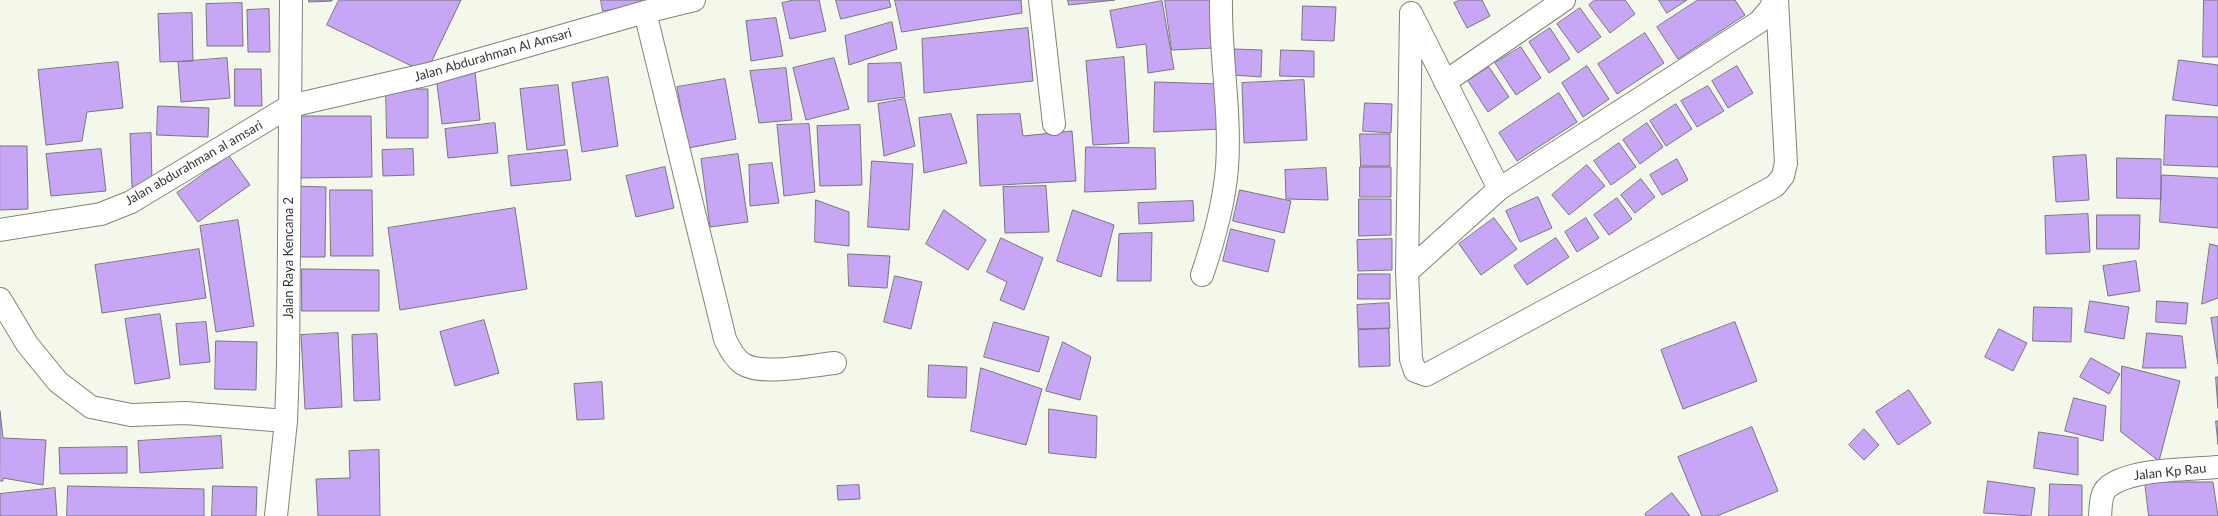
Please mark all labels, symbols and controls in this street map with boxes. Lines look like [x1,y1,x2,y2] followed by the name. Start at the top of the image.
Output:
[412,25,574,85] street label: Jalan Abdurahman Al Amsari
[123,117,265,209] street label: Jalan abdurahman al amsari
[281,197,297,319] street label: Jalan Raya Kencana 2
[2133,460,2207,484] street label: Jalan Kp Rau

